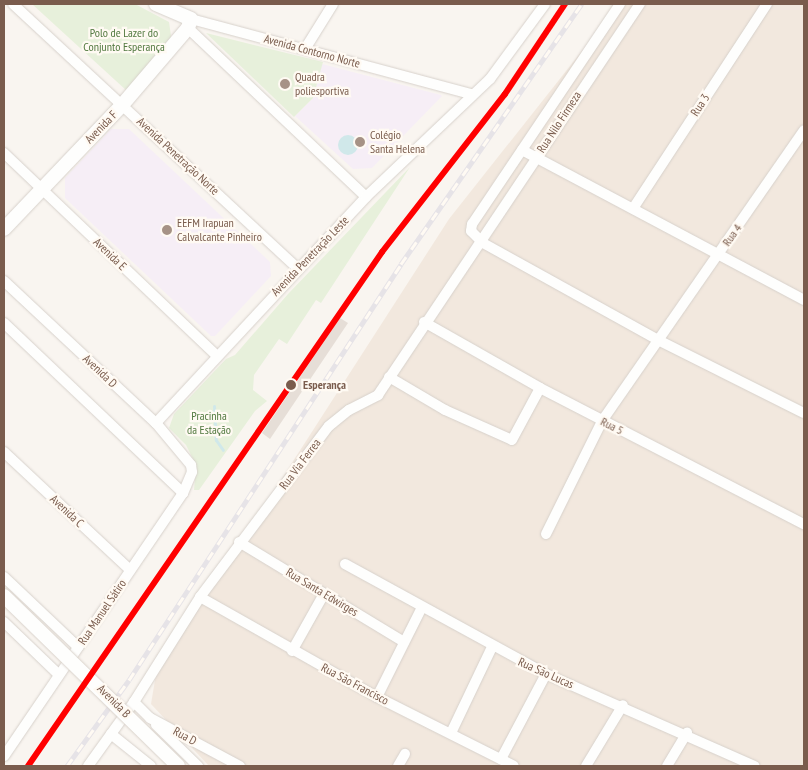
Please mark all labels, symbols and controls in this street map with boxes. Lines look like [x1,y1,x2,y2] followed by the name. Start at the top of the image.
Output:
[83,26,165,54] park label: Polo de Lazer do Conjunto Esperança
[262,31,362,71] street label: Avenida Contorno Norte
[295,70,349,98] place label: Quadra poliesportiva
[279,78,291,90] marker: Quadra poliesportiva
[534,89,584,155] street label: Rua Nilo Firmeza
[688,91,712,119] street label: Rua 3
[82,108,120,146] street label: Avenida F
[134,114,222,198] street label: Avenida Penetração Norte
[370,128,425,156] place label: Colégio Santa Helena
[354,136,366,148] marker: Colégio Santa Helena
[268,213,352,299] street label: Avenida Penetração Leste
[177,216,262,244] place label: EEFM Irapuan Calvalcante Pinheiro
[719,221,745,249] street label: Rua 4
[161,224,173,236] marker: EEFM Irapuan Calvalcante Pinheiro
[90,235,130,273] street label: Avenida E
[80,352,120,390] street label: Avenida D
[283,377,299,393] marker: Esperança
[303,378,346,392] place label: Esperança
[187,409,231,437] park label: Pracinha da Estação
[598,414,626,438] street label: Rua 5
[276,436,324,492] street label: Rua Via Ferrea
[47,492,87,530] street label: Avenida C
[283,565,361,619] street label: Rua Santa Edwirges
[75,577,129,647] street label: Rua Manuel Sátiro
[516,654,576,692] street label: Rua São Lucas
[319,660,391,708] street label: Rua São Francisco
[94,681,134,721] street label: Avenida B
[171,724,199,748] street label: Rua D

